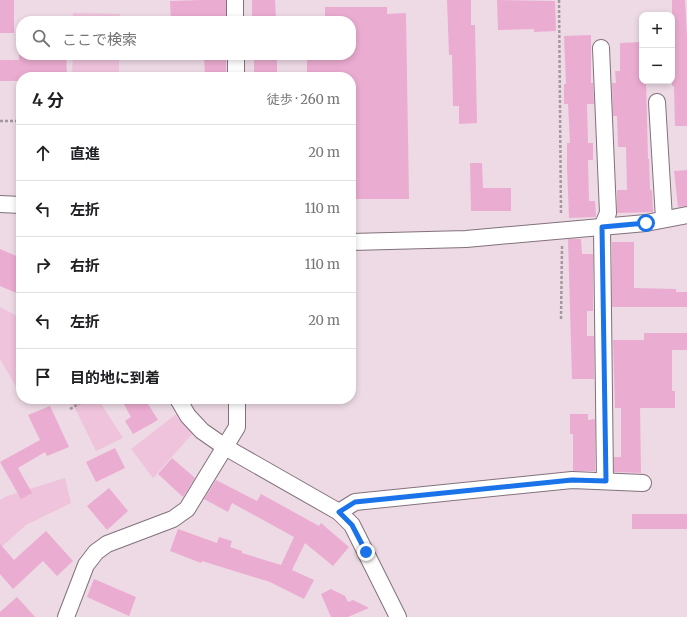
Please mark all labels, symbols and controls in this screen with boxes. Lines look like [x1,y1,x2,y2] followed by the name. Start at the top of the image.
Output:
[639,12,675,84] map controls
[639,12,675,48] button: +
[16,16,356,60] search box
[30,27,52,49] icon: search
[62,30,137,49] text: ここで検索
[639,48,675,84] button: −
[32,89,64,111] text: 4 分
[267,91,340,108] text: 徒歩 · 260 m
[32,142,54,164] icon: ahead
[70,144,100,163] text: 直進
[308,144,340,161] text: 20 m
[32,198,54,220] icon: left
[70,200,100,219] text: 左折
[305,200,340,217] text: 110 m
[637,214,655,232] route start
[32,254,54,276] icon: right
[70,256,100,275] text: 右折
[305,256,340,273] text: 110 m
[32,310,54,332] icon: left
[70,312,100,331] text: 左折
[308,312,340,329] text: 20 m
[32,366,54,388] icon: arrive
[70,368,160,387] text: 目的地に到着
[357,543,375,561] route end

